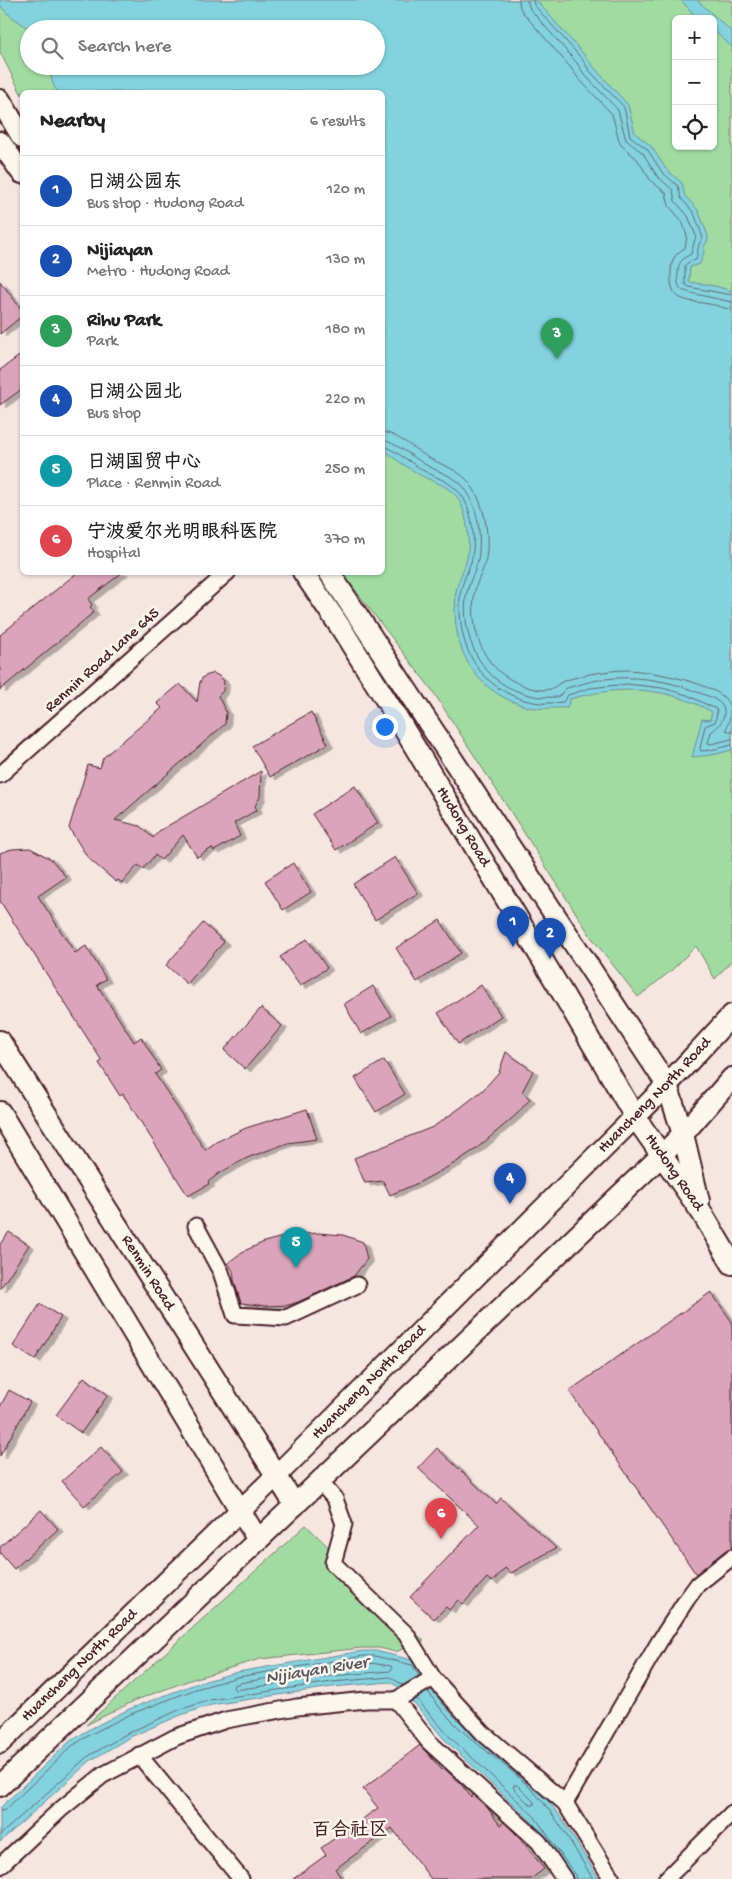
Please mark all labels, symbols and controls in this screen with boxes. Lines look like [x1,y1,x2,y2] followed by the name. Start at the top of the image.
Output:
[672,15,717,150] map controls
[672,15,717,60] button: +
[20,20,385,75] search box
[38,34,66,62] icon: search
[78,36,172,59] text: Search here
[672,60,717,105] button: −
[672,105,717,150] button: locate
[40,110,105,135] text: Nearby
[310,113,365,132] text: 6 results
[87,172,182,195] text: 日湖公园东
[53,181,59,200] text: 1
[326,181,365,200] text: 120 m
[87,195,243,214] text: Bus stop · Hudong Road
[87,240,153,263] text: Nijiayan
[52,251,60,270] text: 2
[326,251,365,270] text: 130 m
[87,263,229,282] text: Metro · Hudong Road
[87,310,161,333] text: Rihu Park
[541,318,573,359] pin: 3
[52,321,60,340] text: 3
[326,321,365,340] text: 180 m
[87,333,118,352] text: Park
[87,382,182,405] text: 日湖公园北
[52,391,60,410] text: 4
[325,391,365,410] text: 220 m
[87,405,141,424] text: Bus stop
[87,452,201,475] text: 日湖国贸中心
[52,461,60,480] text: 5
[325,461,365,480] text: 250 m
[87,475,220,494] text: Place · Renmin Road
[87,522,277,545] text: 宁波爱尔光明眼科医院
[52,531,60,550] text: 6
[324,531,365,550] text: 370 m
[87,545,141,564] text: Hospital
[42,605,164,717] street label: Renmin Road Lane 645
[372,714,398,740] your location
[432,784,495,872] street label: Hudong Road
[497,906,529,947] pin: 1
[534,918,566,959] pin: 2
[594,1033,717,1158] street label: Huancheng North Road
[640,1130,708,1216] street label: Hudong Road
[494,1163,526,1204] pin: 4
[280,1227,312,1268] pin: 5
[117,1232,179,1316] street label: Renmin Road
[308,1320,432,1444] street label: Huancheng North Road
[425,1498,457,1539] pin: 6
[18,1604,143,1726] street label: Huancheng North Road
[264,1652,373,1689] water label: Nijiayan River
[312,1819,388,1843] district label: 百合社区

